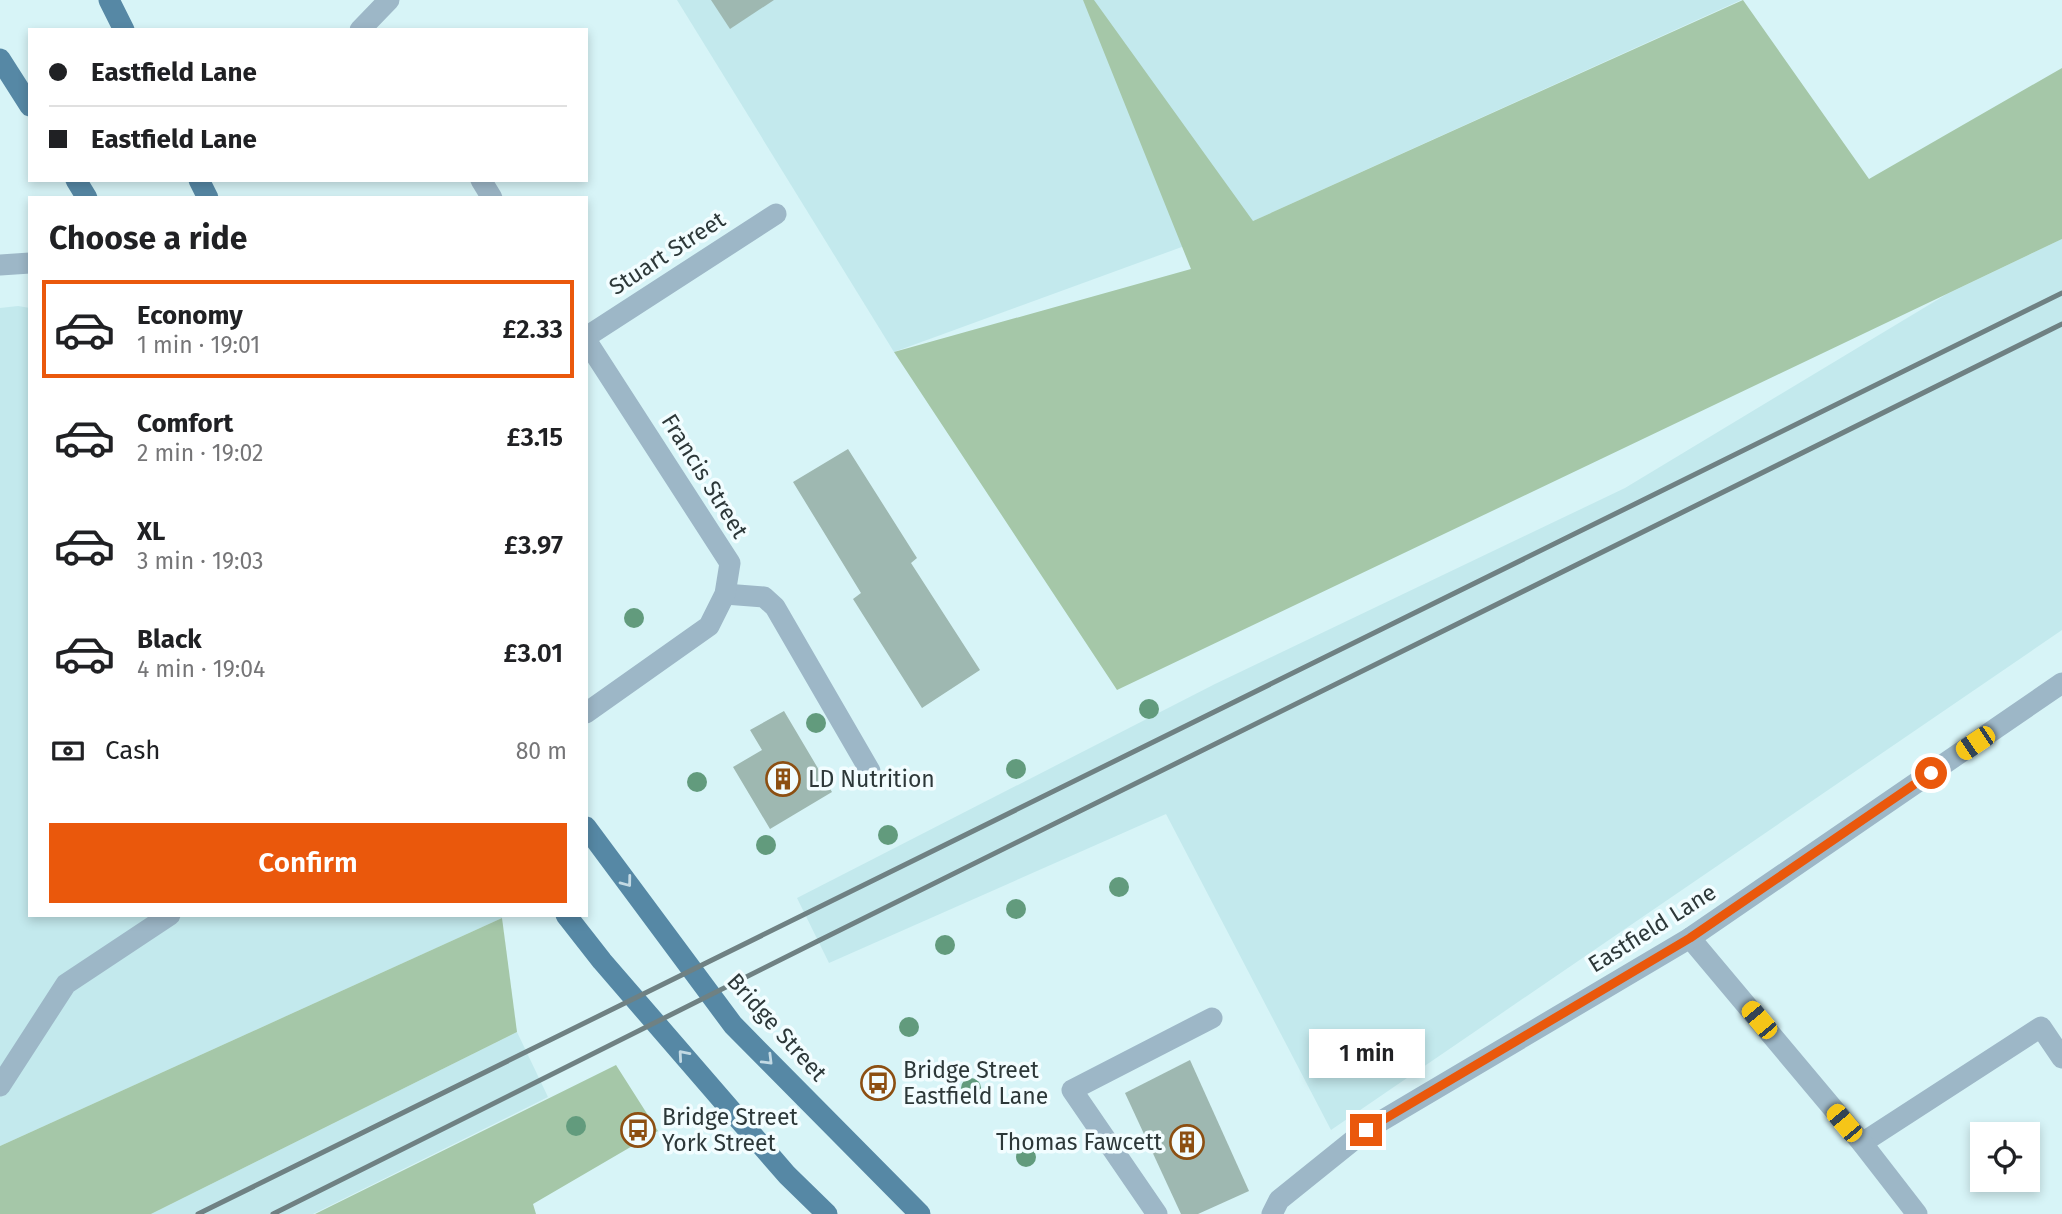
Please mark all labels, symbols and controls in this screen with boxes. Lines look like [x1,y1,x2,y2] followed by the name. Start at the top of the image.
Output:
[91,57,257,88] text: Eastfield Lane
[91,124,257,155] text: Eastfield Lane
[604,205,731,301] street label: Stuart Street
[49,219,247,257] text: Choose a ride
[53,298,116,361] icon: car
[137,300,243,331] text: Economy
[502,314,563,345] text: £2.33
[137,331,260,359] text: 1 min · 19:01
[53,406,116,469] icon: car
[137,408,233,439] text: Comfort
[656,409,755,544] street label: Francis Street
[507,422,563,453] text: £3.15
[137,439,263,467] text: 2 min · 19:02
[53,514,116,577] icon: car
[137,516,165,547] text: XL
[504,530,563,561] text: £3.97
[137,547,264,575] text: 3 min · 19:03
[53,622,116,685] icon: car
[137,624,202,655] text: Black
[503,638,563,669] text: £3.01
[137,655,265,683] text: 4 min · 19:04
[1952,723,1999,763] car
[49,732,87,770] icon: cash
[105,735,161,766] text: Cash
[516,737,567,765] text: 80 m
[1915,757,1947,789] route start
[764,760,802,798] building icon: LD Nutrition
[808,765,935,793] place label: LD Nutrition
[49,823,567,903] button: Confirm
[619,874,631,887] one-way arrow
[1583,878,1721,978] street label: Eastfield Lane
[721,967,833,1087] street label: Bridge Street
[1738,997,1781,1043] car
[1308,1028,1424,1078] callout: 1 min
[1339,1039,1395,1067] text: 1 min
[679,1050,691,1063] one-way arrow
[760,1052,773,1065] one-way arrow
[903,1056,1048,1110] place label: Bridge Street Eastfield Lane
[859,1064,897,1102] bus stop icon: Bridge Street Eastfield Lane
[1823,1100,1866,1146] car
[662,1103,798,1157] place label: Bridge Street York Street
[619,1111,657,1149] bus stop icon: Bridge Street York Street
[1350,1114,1382,1146] route end
[1970,1122,2040,1192] map controls
[1970,1122,2040,1192] button: locate
[1168,1123,1206,1161] building icon: Thomas Fawcett
[996,1128,1163,1156] place label: Thomas Fawcett

